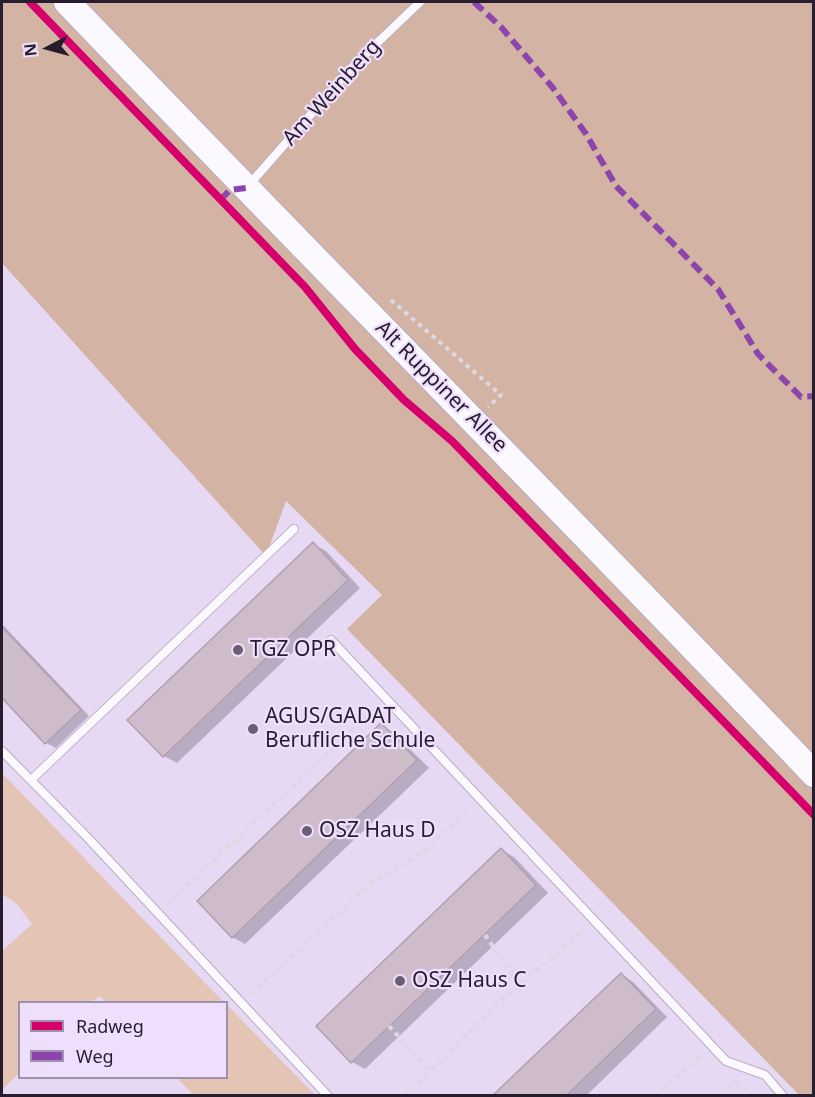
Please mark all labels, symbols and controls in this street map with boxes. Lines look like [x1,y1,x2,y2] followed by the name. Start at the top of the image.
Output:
[18,18,78,78] north arrow
[278,35,386,151] street label: Am Weinberg
[18,42,42,58] text: N
[370,316,512,458] street label: Alt Ruppiner Allee
[250,637,336,663] place label: TGZ OPR
[231,643,245,657] marker: TGZ OPR
[265,704,435,754] place label: AGUS/GADAT Berufliche Schule
[246,722,260,736] marker: AGUS/GADAT Berufliche Schule
[319,818,436,844] place label: OSZ Haus D
[300,824,314,838] marker: OSZ Haus D
[412,968,527,994] place label: OSZ Haus C
[393,974,407,988] marker: OSZ Haus C
[18,1001,228,1079] legend
[76,1014,144,1038] text: Radweg
[76,1044,114,1068] text: Weg

